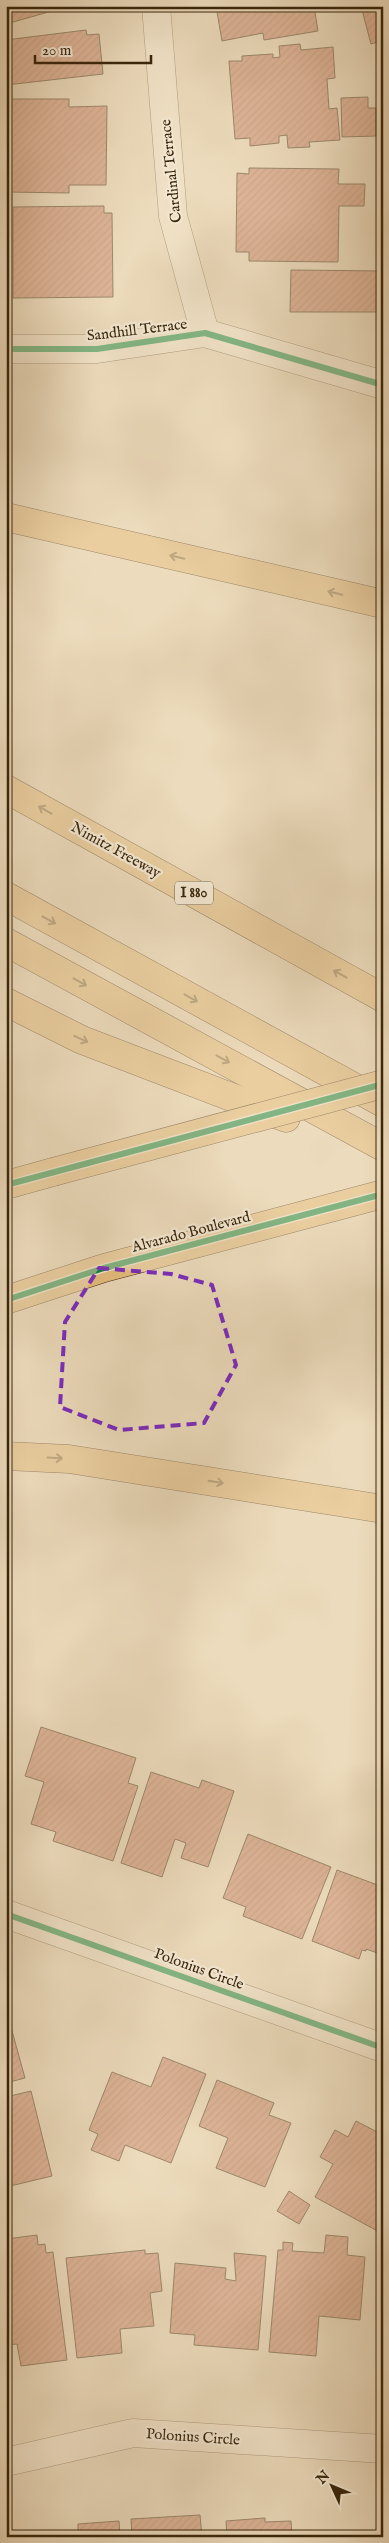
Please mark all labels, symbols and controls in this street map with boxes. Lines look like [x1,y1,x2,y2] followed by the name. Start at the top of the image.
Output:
[35,32,151,64] scale bar
[42,41,72,60] text: 20 m
[156,118,186,224] street label: Cardinal Terrace
[86,314,188,346] street label: Sandhill Terrace
[169,551,185,561] one-way arrow
[328,588,344,597] one-way arrow
[39,805,53,815] one-way arrow
[68,817,165,883] street label: Nimitz Freeway
[175,881,213,904] road number: I 880
[41,915,56,925] one-way arrow
[333,969,348,979] one-way arrow
[72,977,87,987] one-way arrow
[184,993,199,1003] one-way arrow
[73,1035,88,1045] one-way arrow
[215,1055,229,1065] one-way arrow
[129,1207,253,1257] street label: Alvarado Boulevard
[47,1454,63,1463] one-way arrow
[207,1478,223,1488] one-way arrow
[151,1944,247,1994] street label: Polonius Circle
[145,2424,241,2450] street label: Polonius Circle
[306,2460,356,2510] north arrow
[312,2467,334,2489] text: N

